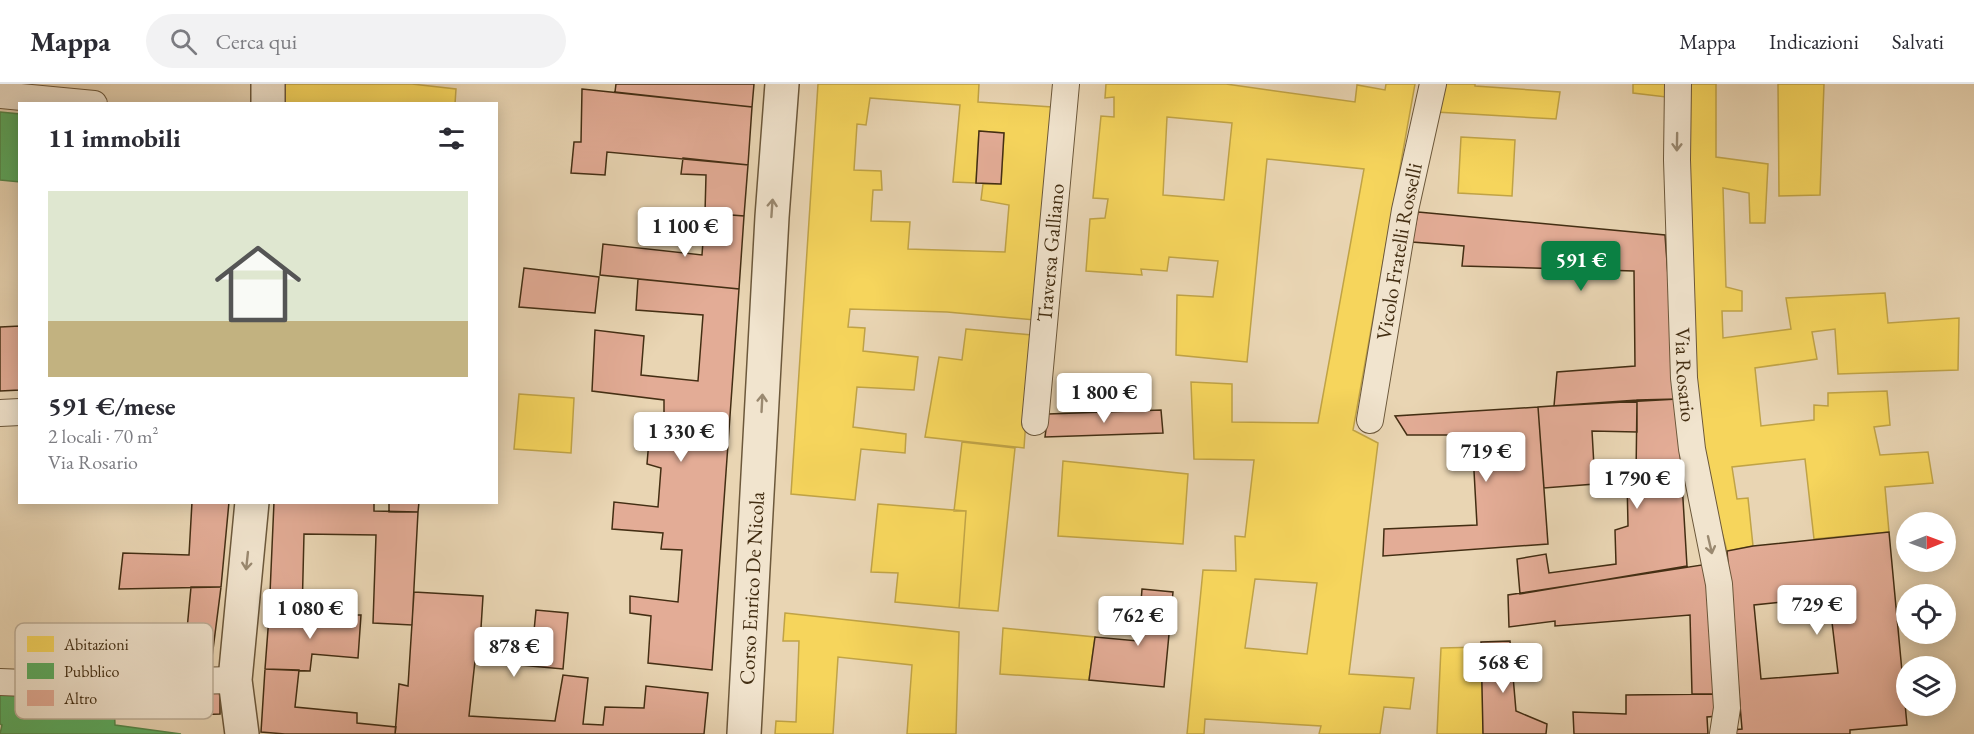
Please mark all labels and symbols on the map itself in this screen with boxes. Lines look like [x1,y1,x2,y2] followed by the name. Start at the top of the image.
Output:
[1671,132,1683,152] one-way arrow
[1370,160,1428,342] street label: Vicolo Fratelli Rosselli
[1030,182,1070,323] street label: Traversa Galliano
[767,199,778,219] one-way arrow
[630,207,740,258] pin: 1 100 €
[1539,241,1623,292] pin: 591 €
[1669,327,1703,423] street label: Via Rosario
[1049,373,1159,424] pin: 1 800 €
[756,393,767,413] one-way arrow
[626,412,736,463] pin: 1 330 €
[1444,432,1528,483] pin: 719 €
[1582,459,1692,510] pin: 1 790 €
[733,490,770,685] street label: Corso Enrico De Nicola
[1896,512,1956,572] north arrow
[1705,535,1717,554] one-way arrow
[241,550,252,570] one-way arrow
[1775,585,1859,636] pin: 729 €
[255,589,365,640] pin: 1 080 €
[1096,596,1180,647] pin: 762 €
[15,623,213,719] legend
[472,627,556,678] pin: 878 €
[63,634,129,655] text: Abitazioni
[1461,643,1545,694] pin: 568 €
[64,661,119,682] text: Pubblico
[63,688,97,709] text: Altro

